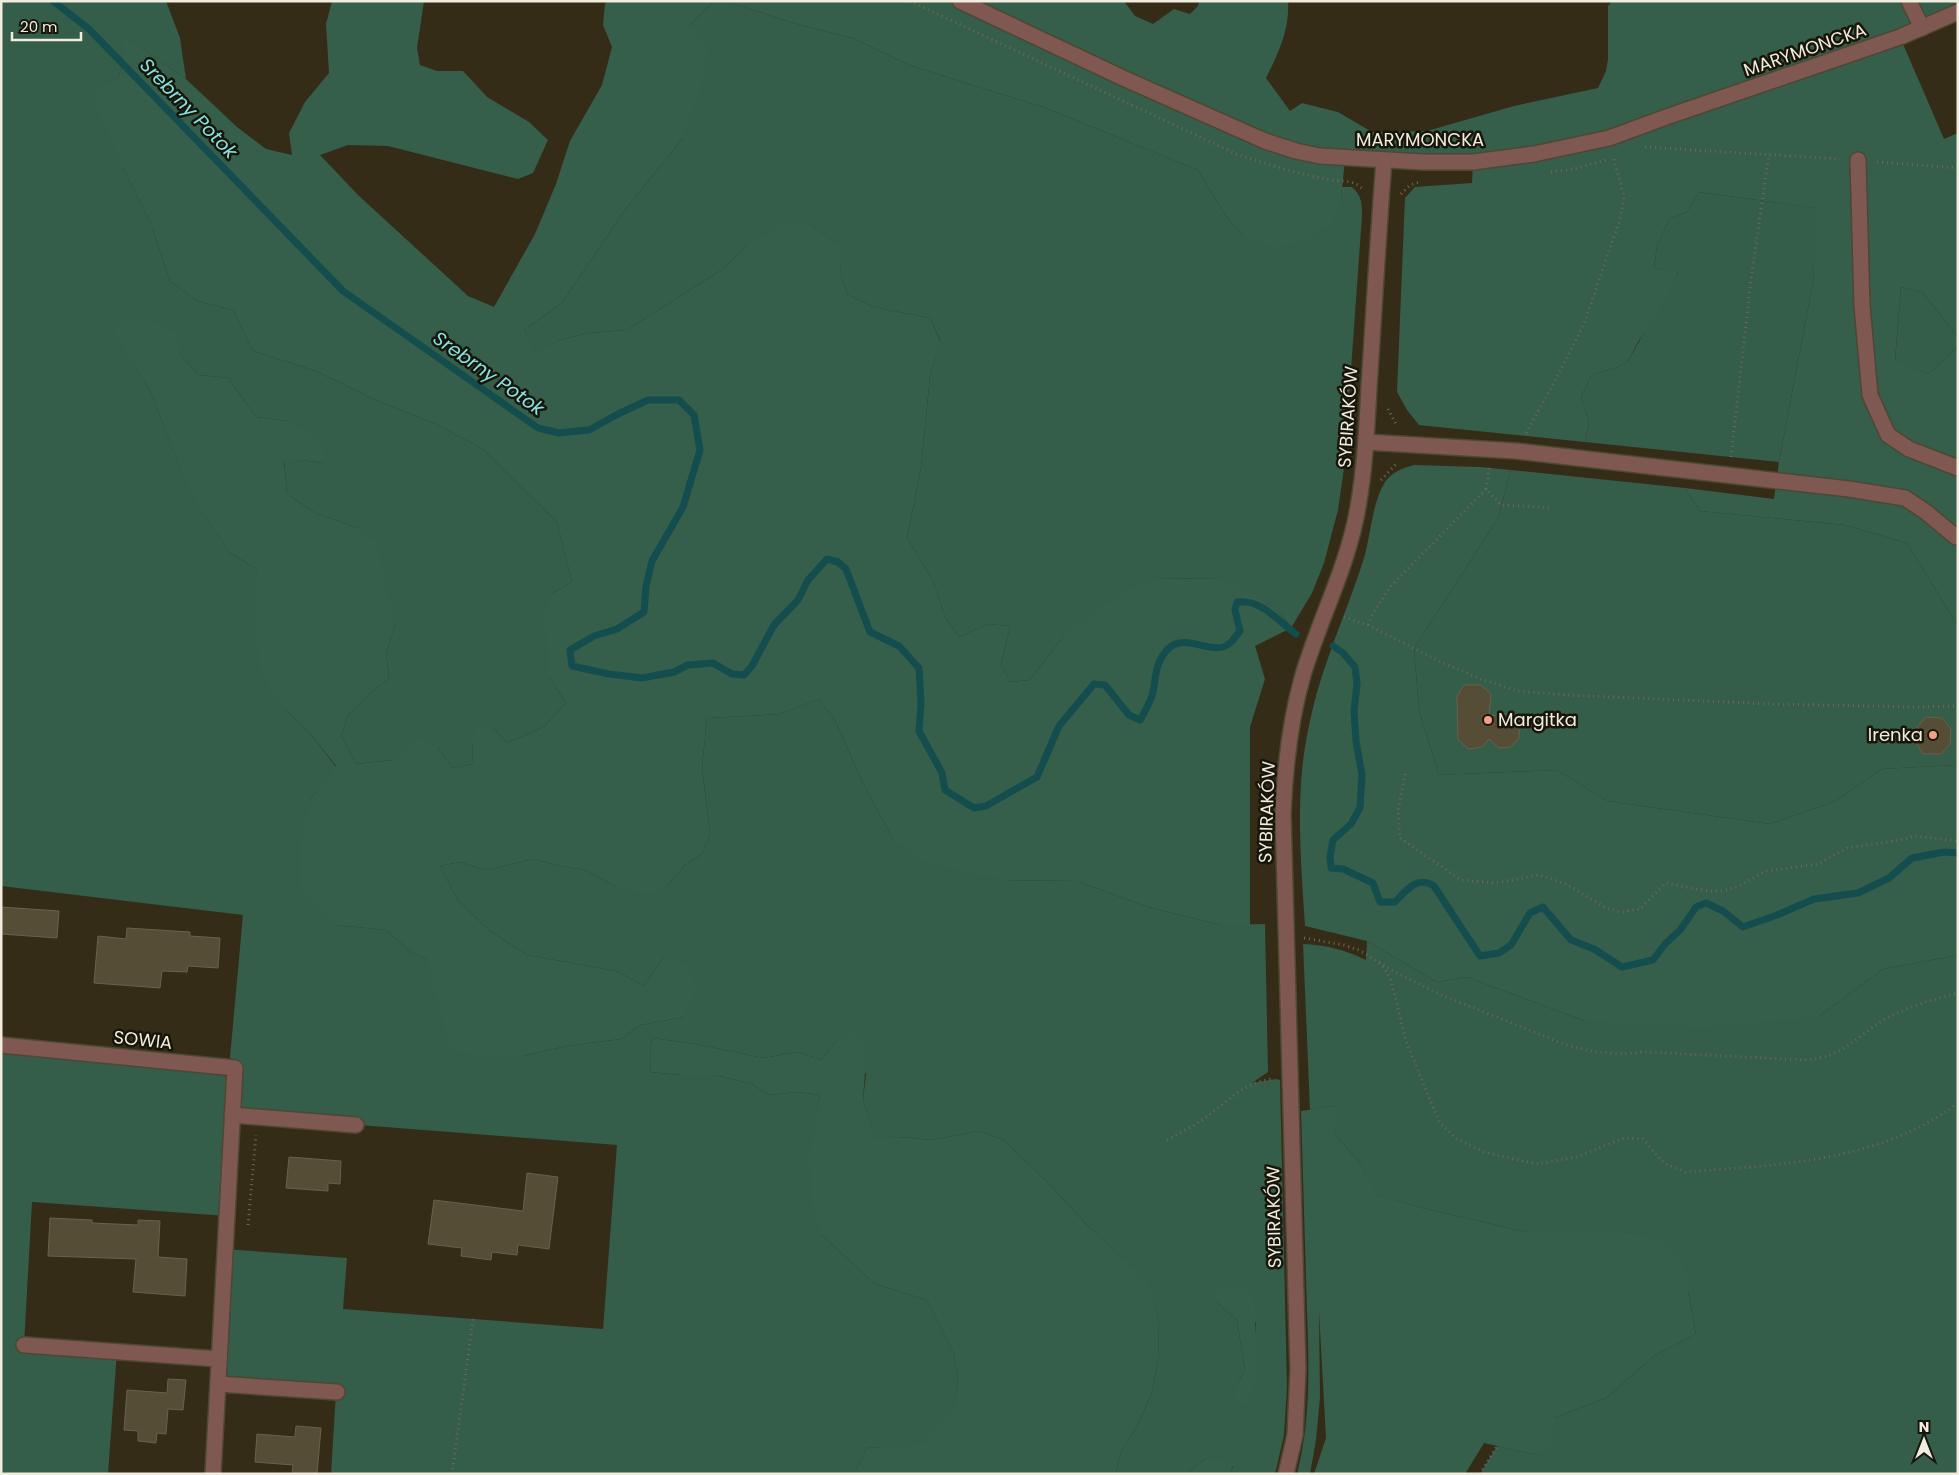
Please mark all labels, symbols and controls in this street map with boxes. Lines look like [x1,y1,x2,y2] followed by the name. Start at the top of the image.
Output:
[12,10,81,42] scale bar
[20,16,58,37] text: 20 m
[1740,17,1870,82] street label: MARYMONCKA
[134,52,244,165] water label: Srebrny Potok
[1356,127,1484,152] street label: MARYMONCKA
[428,325,551,423] water label: Srebrny Potok
[1331,365,1364,469] street label: SYBIRAKÓW
[1498,707,1577,732] place label: Margitka
[1482,714,1494,726] marker: Margitka
[1868,722,1923,747] place label: Irenka
[1927,729,1939,741] marker: Irenka
[1252,760,1281,863] street label: SYBIRAKÓW
[112,1024,174,1055] street label: SOWIA
[1260,1165,1287,1268] street label: SYBIRAKÓW
[1899,1415,1949,1465] north arrow
[1919,1417,1929,1437] text: N

